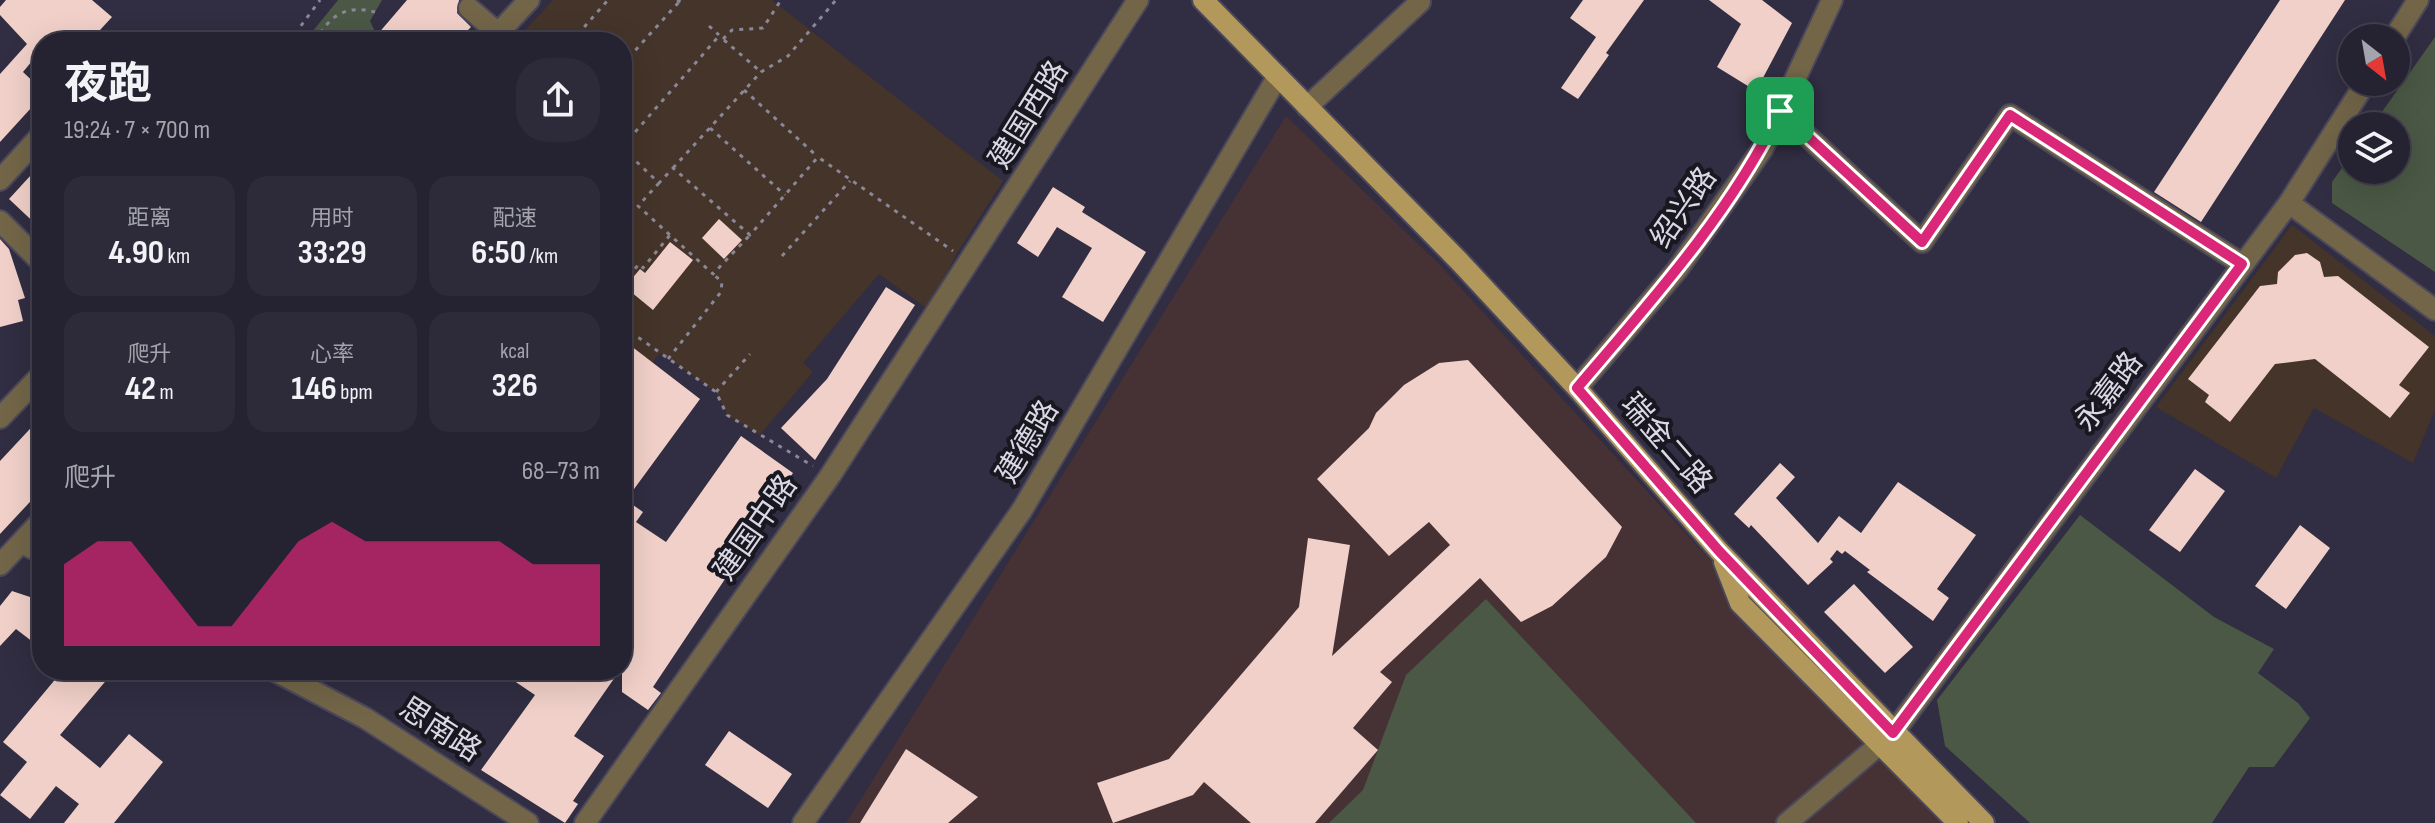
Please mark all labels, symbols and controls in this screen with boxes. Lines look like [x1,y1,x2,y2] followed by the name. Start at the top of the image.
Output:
[2338,24,2410,96] north arrow
[2338,24,2410,184] map controls
[982,55,1076,175] street label: 建国西路
[64,58,152,111] text: 夜跑
[516,58,600,142] button: share
[1746,77,1814,145] pin
[1758,89,1802,133] icon: arrive
[2338,112,2410,184] button: layers
[64,115,210,146] text: 19:24 · 7 × 700 m
[1643,161,1725,255] street label: 绍兴路
[127,205,171,232] text: 距离
[310,205,354,232] text: 用时
[493,205,537,232] text: 配速
[109,232,164,273] text: 4.90
[297,232,367,273] text: 33:29
[471,232,526,273] text: 6:50
[164,243,190,270] text: km
[526,243,558,270] text: /km
[500,338,529,365] text: kcal
[127,341,171,368] text: 爬升
[310,341,354,368] text: 心率
[2068,345,2150,439] street label: 永嘉路
[492,365,538,406] text: 326
[125,368,156,409] text: 42
[291,368,337,409] text: 146
[156,379,174,406] text: m
[337,379,373,406] text: bpm
[1613,387,1719,501] street label: 瑞金二路
[989,394,1067,490] street label: 建德路
[522,456,600,487] text: 68–73 m
[64,463,116,494] text: 爬升
[707,469,805,587] street label: 建国中路
[392,690,488,770] street label: 思南路

